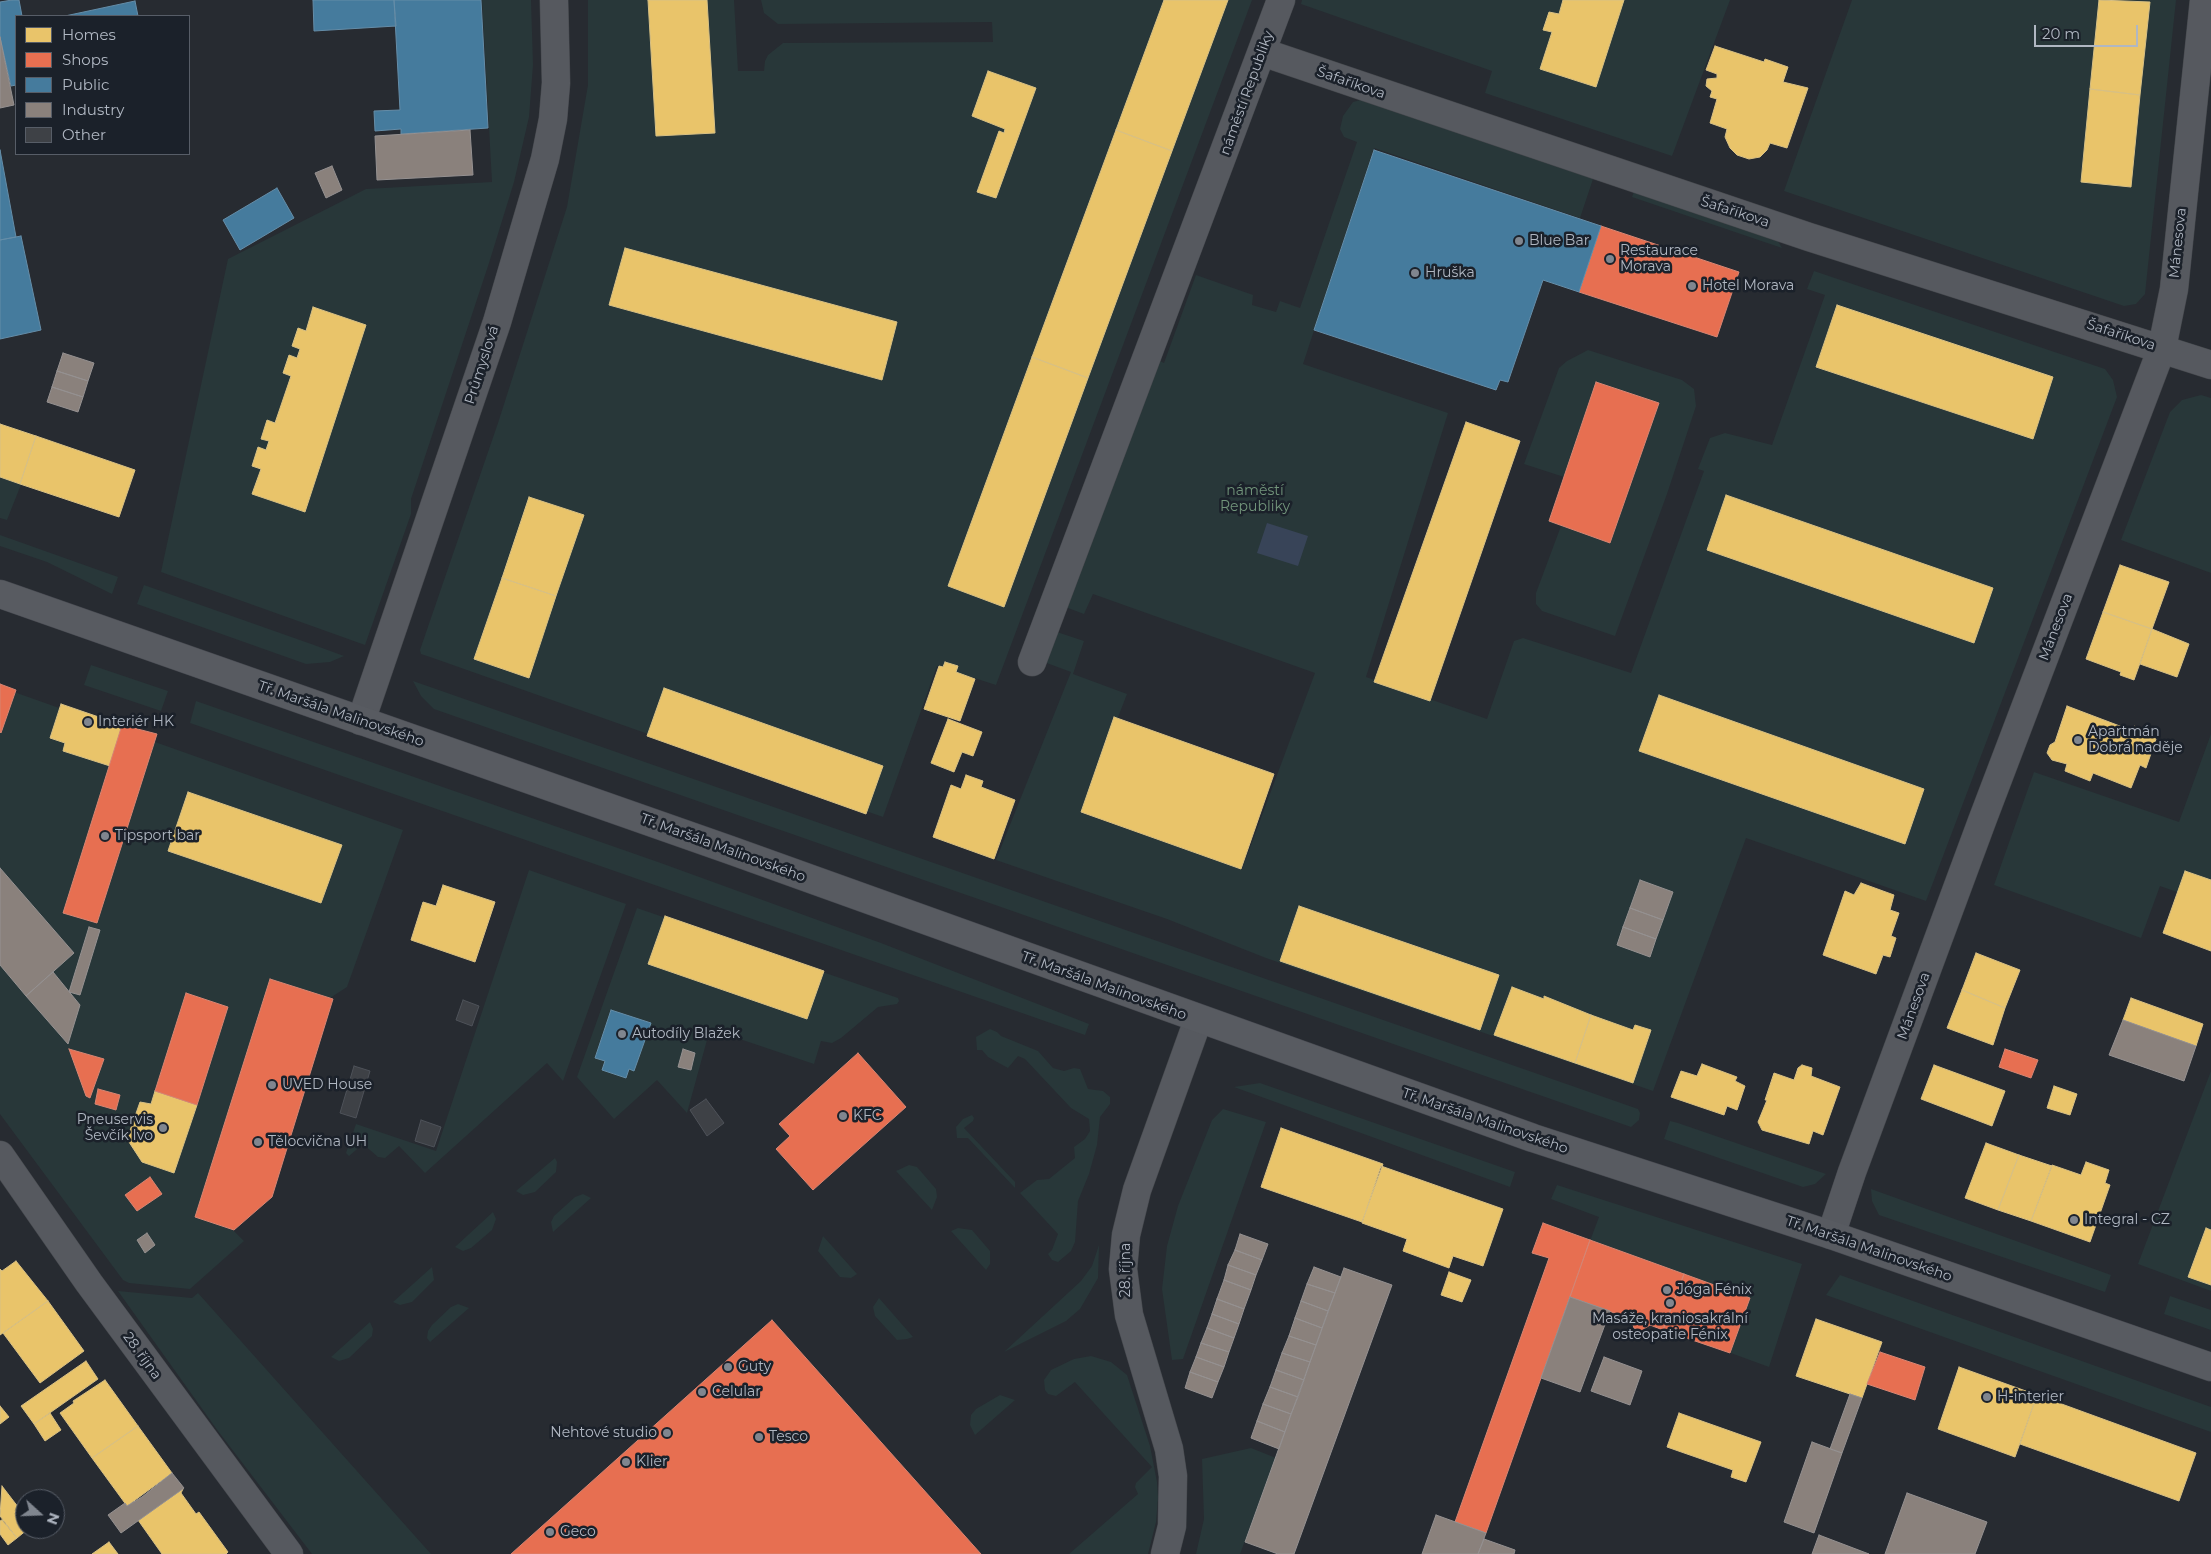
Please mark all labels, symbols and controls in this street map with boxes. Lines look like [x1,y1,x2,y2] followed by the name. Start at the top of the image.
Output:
[15,15,190,155] legend
[2036,15,2140,47] scale bar
[2042,24,2080,43] text: 20 m
[62,25,116,44] text: Homes
[1217,29,1277,157] street label: náměstí Republiky
[62,50,108,69] text: Shops
[1315,63,1387,103] street label: Šafaříkova
[62,75,110,94] text: Public
[62,100,124,119] text: Industry
[62,125,106,144] text: Other
[1699,193,1771,231] street label: Šafaříkova
[2166,207,2190,279] street label: Mánesova
[1529,233,1589,249] place label: Blue Bar
[1513,235,1525,247] marker: Blue Bar
[1620,243,1698,276] place label: Restaurace Morava
[1604,253,1616,265] marker: Restaurace Morava
[1425,265,1475,281] place label: Hruška
[1409,267,1421,279] marker: Hruška
[1702,278,1794,294] place label: Hotel Morava
[1686,280,1698,292] marker: Hotel Morava
[2085,316,2157,354] street label: Šafaříkova
[461,324,503,406] street label: Průmyslová
[1220,483,1290,516] park label: náměstí Republiky
[2036,591,2076,663] street label: Mánesova
[256,678,426,750] street label: Tř. Maršála Malinovského
[98,714,174,730] place label: Interiér HK
[82,716,94,728] marker: Interiér HK
[2088,724,2183,756] place label: Apartmán Dobrá naděje
[2072,734,2084,746] marker: Apartmán Dobrá naděje
[638,810,808,886] street label: Tř. Maršála Malinovského
[115,828,200,844] place label: Tipsport bar
[99,830,111,842] marker: Tipsport bar
[1019,948,1189,1024] street label: Tř. Maršála Malinovského
[1894,970,1934,1042] street label: Mánesova
[632,1026,740,1042] place label: Autodíly Blažek
[616,1028,628,1040] marker: Autodíly Blažek
[282,1077,372,1093] place label: UVED House
[266,1079,278,1091] marker: UVED House
[1400,1085,1570,1157] street label: Tř. Maršála Malinovského
[853,1108,882,1124] place label: KFC
[837,1110,849,1122] marker: KFC
[77,1112,153,1144] place label: Pneuservis Ševčík Ivo
[157,1122,169,1134] marker: Pneuservis Ševčík Ivo
[268,1134,367,1150] place label: Tělocvična UH
[252,1136,264,1148] marker: Tělocvična UH
[2084,1212,2170,1228] place label: Integral - CZ
[1784,1213,1954,1285] street label: Tř. Maršála Malinovského
[2068,1214,2080,1226] marker: Integral - CZ
[1118,1243,1134,1297] street label: 28. října
[1677,1282,1752,1298] place label: Jóga Fénix
[1661,1284,1673,1296] marker: Jóga Fénix
[1664,1297,1676,1309] marker: Masáže, kraniosakrální osteopatie Fénix
[1592,1311,1748,1344] place label: Masáže, kraniosakrální osteopatie Fénix
[119,1329,165,1383] street label: 28. října
[738,1359,771,1375] place label: Guty
[722,1361,734,1373] marker: Guty
[712,1384,761,1400] place label: Celular
[696,1386,708,1398] marker: Celular
[1997,1389,2064,1405] place label: H-interier
[1981,1391,1993,1403] marker: H-interier
[550,1425,657,1441] place label: Nehtové studio
[661,1427,673,1439] marker: Nehtové studio
[769,1429,808,1445] place label: Tesco
[753,1431,765,1443] marker: Tesco
[636,1454,668,1470] place label: Klier
[620,1456,632,1468] marker: Klier
[15,1489,65,1539] north arrow
[43,1510,64,1527] text: N
[560,1524,596,1540] place label: Geco
[544,1526,556,1538] marker: Geco

